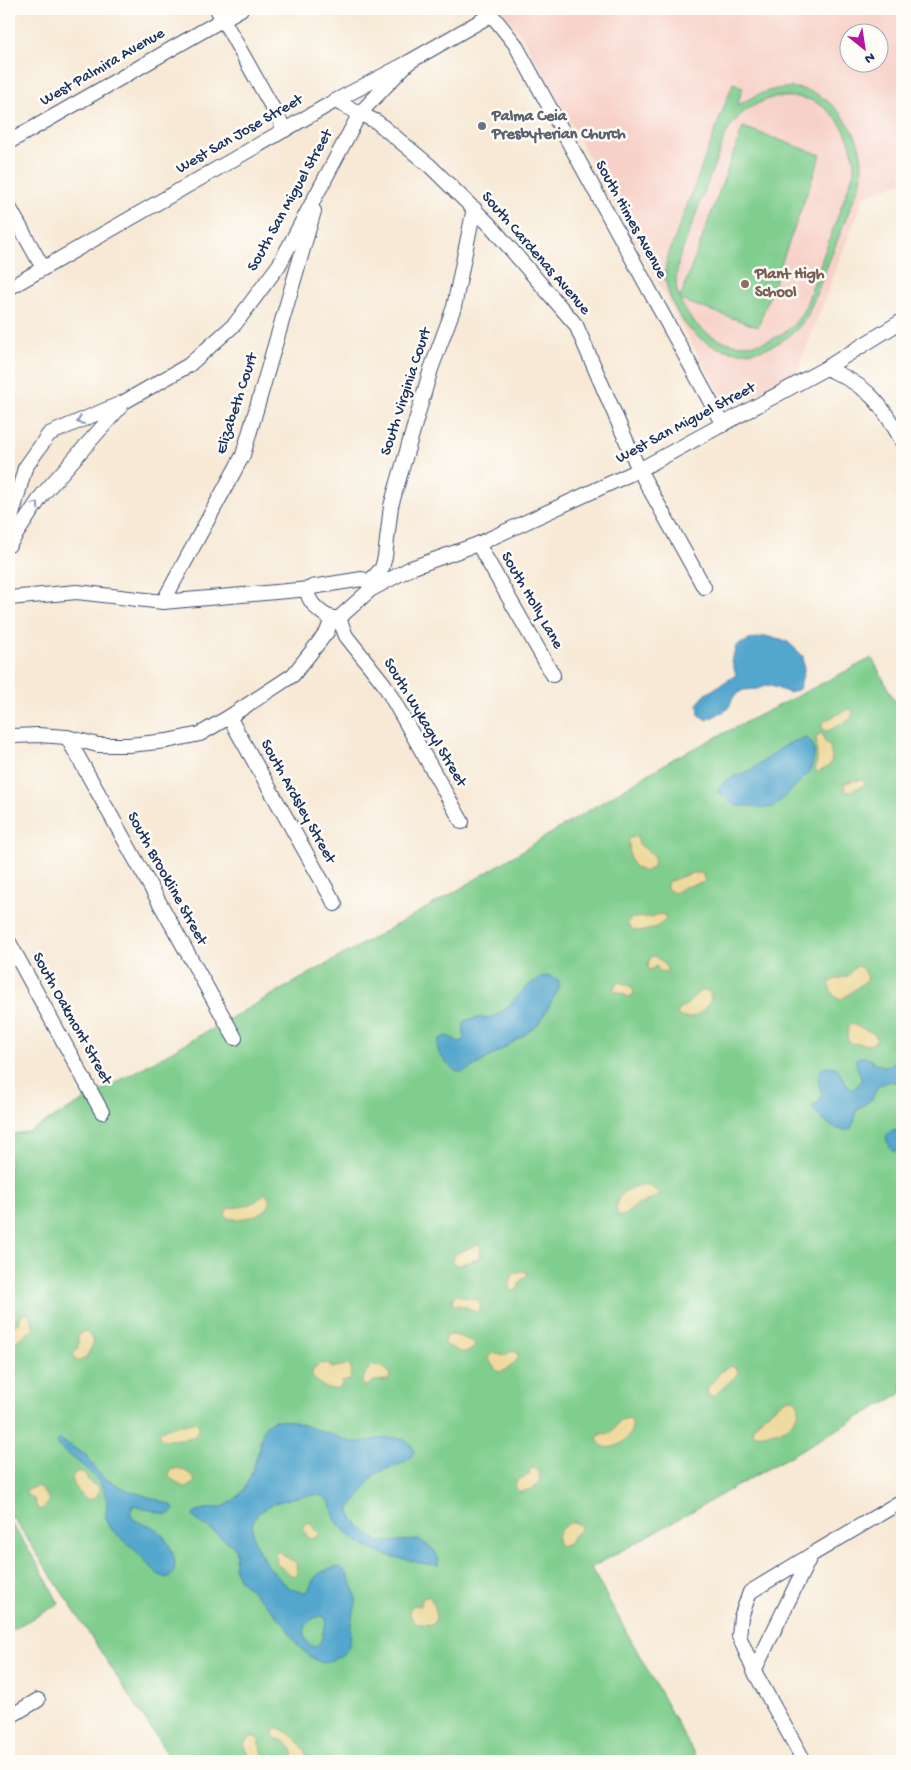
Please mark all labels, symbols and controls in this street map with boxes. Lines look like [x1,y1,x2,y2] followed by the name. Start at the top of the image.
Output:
[838,22,888,72] north arrow
[37,24,169,111] street label: West Palmira Avenue
[861,47,877,67] text: N
[173,90,308,179] street label: West San Jose Street
[491,108,626,145] place label: Palma Ceia Presbyterian Church
[476,120,488,132] marker: Palma Ceia Presbyterian Church
[244,125,339,275] street label: South San Miguel Street
[590,158,671,283] street label: South Himes Avenue
[476,188,594,320] street label: South Cardenas Avenue
[754,266,825,303] place label: Plant High School
[739,278,751,290] marker: Plant High School
[377,324,437,458] street label: South Virginia Court
[213,350,264,457] street label: Elizabeth Court
[613,378,760,469] street label: West San Miguel Street
[76,415,85,426] one-way arrow
[30,501,39,510] one-way arrow
[496,549,567,654] street label: South Holly Lane
[378,655,471,792] street label: South Wykagyl Street
[255,737,340,869] street label: South Ardsley Street
[122,809,211,950] street label: South Brookline Street
[27,950,116,1090] street label: South Oakmont Street

